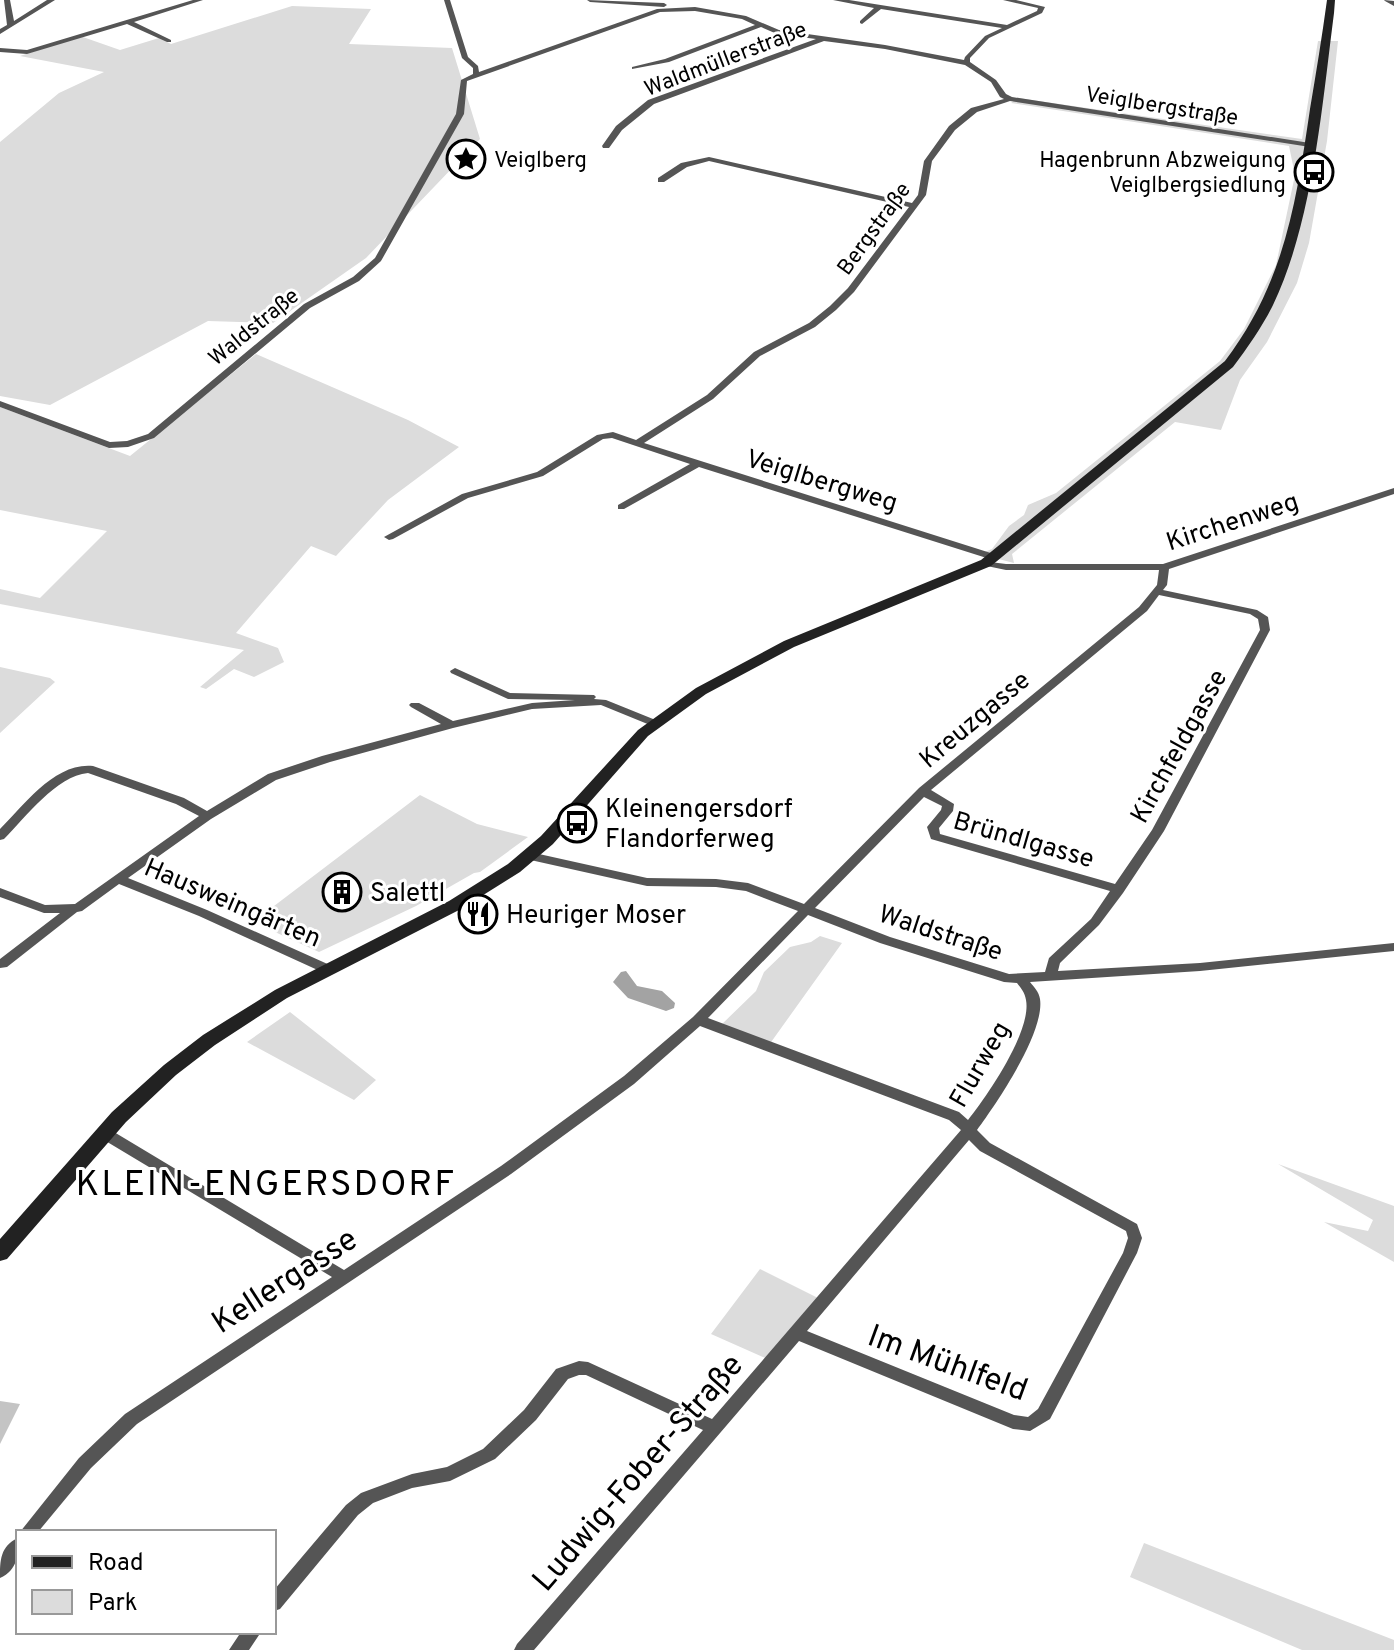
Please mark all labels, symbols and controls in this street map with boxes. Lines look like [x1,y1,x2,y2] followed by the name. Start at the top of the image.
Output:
[641,17,811,104] street label: Waldmüllerstraße
[1083,82,1240,133] street label: Veiglbergstraße
[445,138,487,180] place icon: Veiglberg
[494,148,587,175] place label: Veiglberg
[1039,148,1286,200] place label: Hagenbrunn Abzweigung Veiglbergsiedlung
[1293,151,1335,193] bus stop icon: Hagenbrunn Abzweigung Veiglbergsiedlung
[832,178,918,281] street label: Bergstraße
[204,283,305,373] street label: Waldstraße
[741,444,901,521] street label: Veiglbergweg
[1162,486,1303,560] street label: Kirchenweg
[1124,664,1236,830] street label: Kirchfeldgasse
[913,665,1038,777] street label: Kreuzgasse
[605,794,793,857] place label: Kleinengersdorf Flandorferweg
[556,802,598,844] bus stop icon: Kleinengersdorf Flandorferweg
[949,806,1098,877] street label: Bründlgasse
[139,852,325,956] street label: Hausweingärten
[321,871,363,913] building icon: Salettl
[370,878,445,911] place label: Salettl
[457,893,499,935] restaurant icon: Heuriger Moser
[874,899,1006,970] street label: Waldstraße
[506,900,686,933] place label: Heuriger Moser
[943,1016,1019,1114] street label: Flurweg
[76,1163,456,1209] district label: KLEIN-ENGERSDORF
[205,1221,366,1344] street label: Kellergasse
[862,1317,1032,1412] street label: Im Mühlfeld
[525,1347,753,1601] street label: Ludwig-Fober-Straße
[16,1530,276,1634] legend
[88,1549,144,1579] text: Road
[88,1589,138,1619] text: Park

